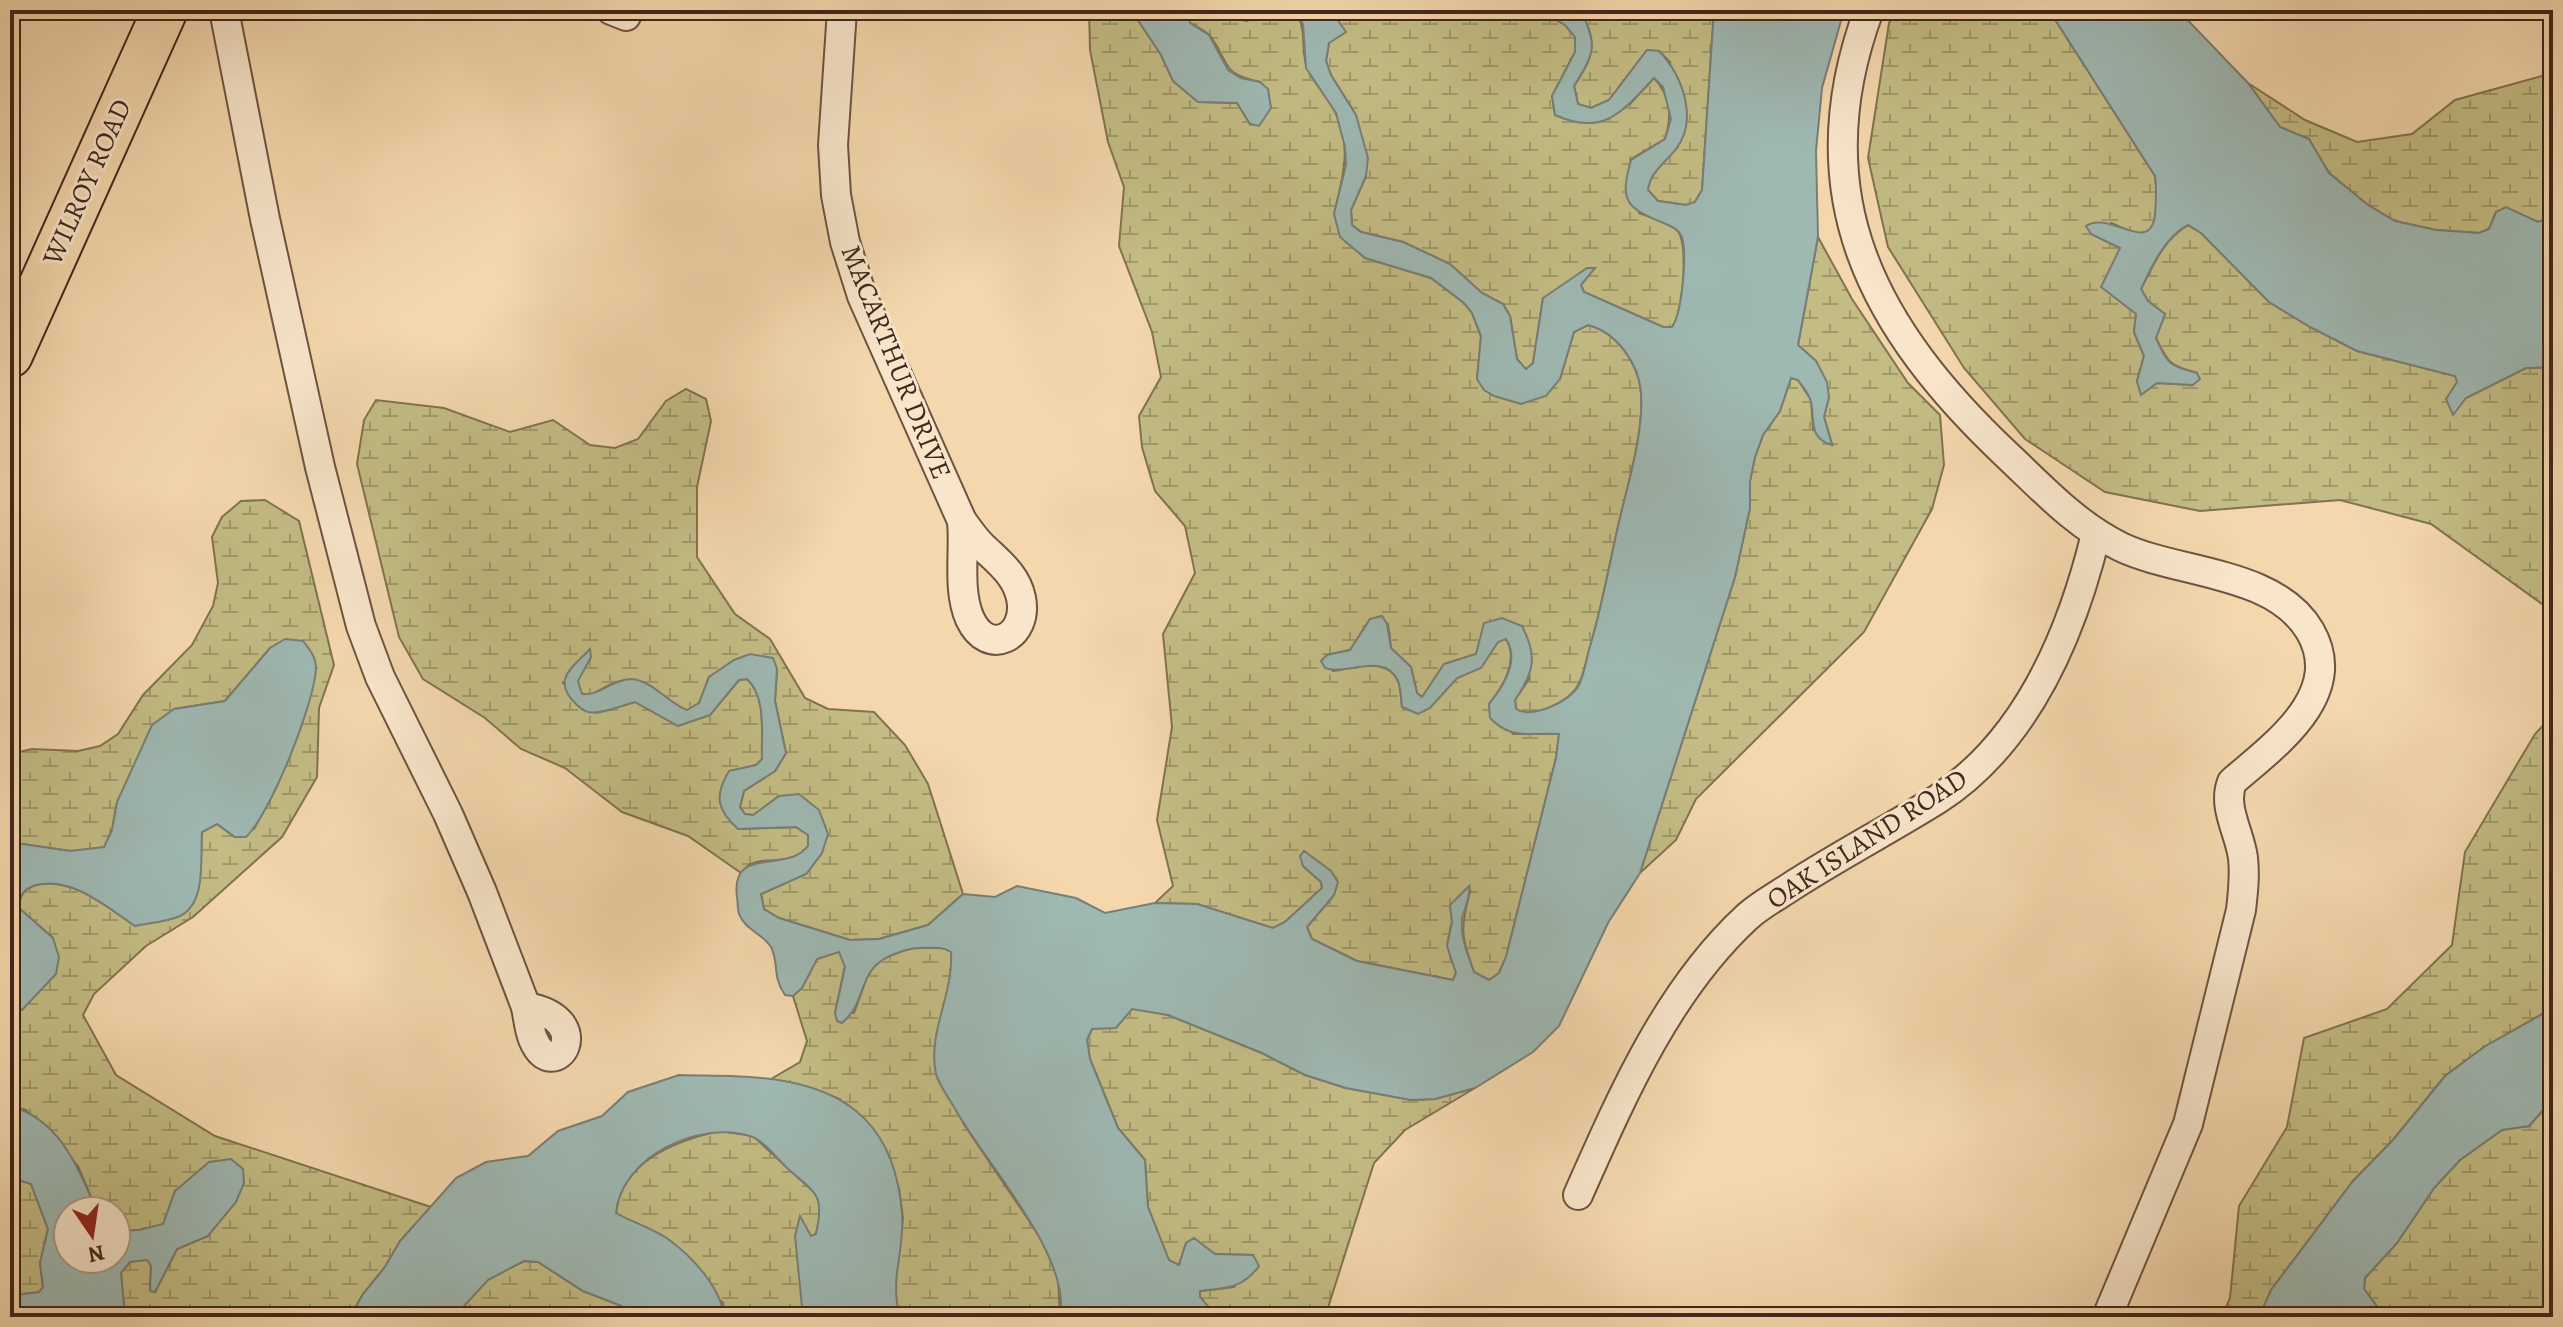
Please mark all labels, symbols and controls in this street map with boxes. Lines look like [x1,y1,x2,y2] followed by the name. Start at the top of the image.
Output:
[33,93,141,272] street label: WILROY ROAD
[832,239,960,485] street label: MACARTHUR DRIVE
[1759,760,1975,918] street label: OAK ISLAND ROAD
[52,1195,132,1275] north arrow
[85,1237,107,1270] text: N

